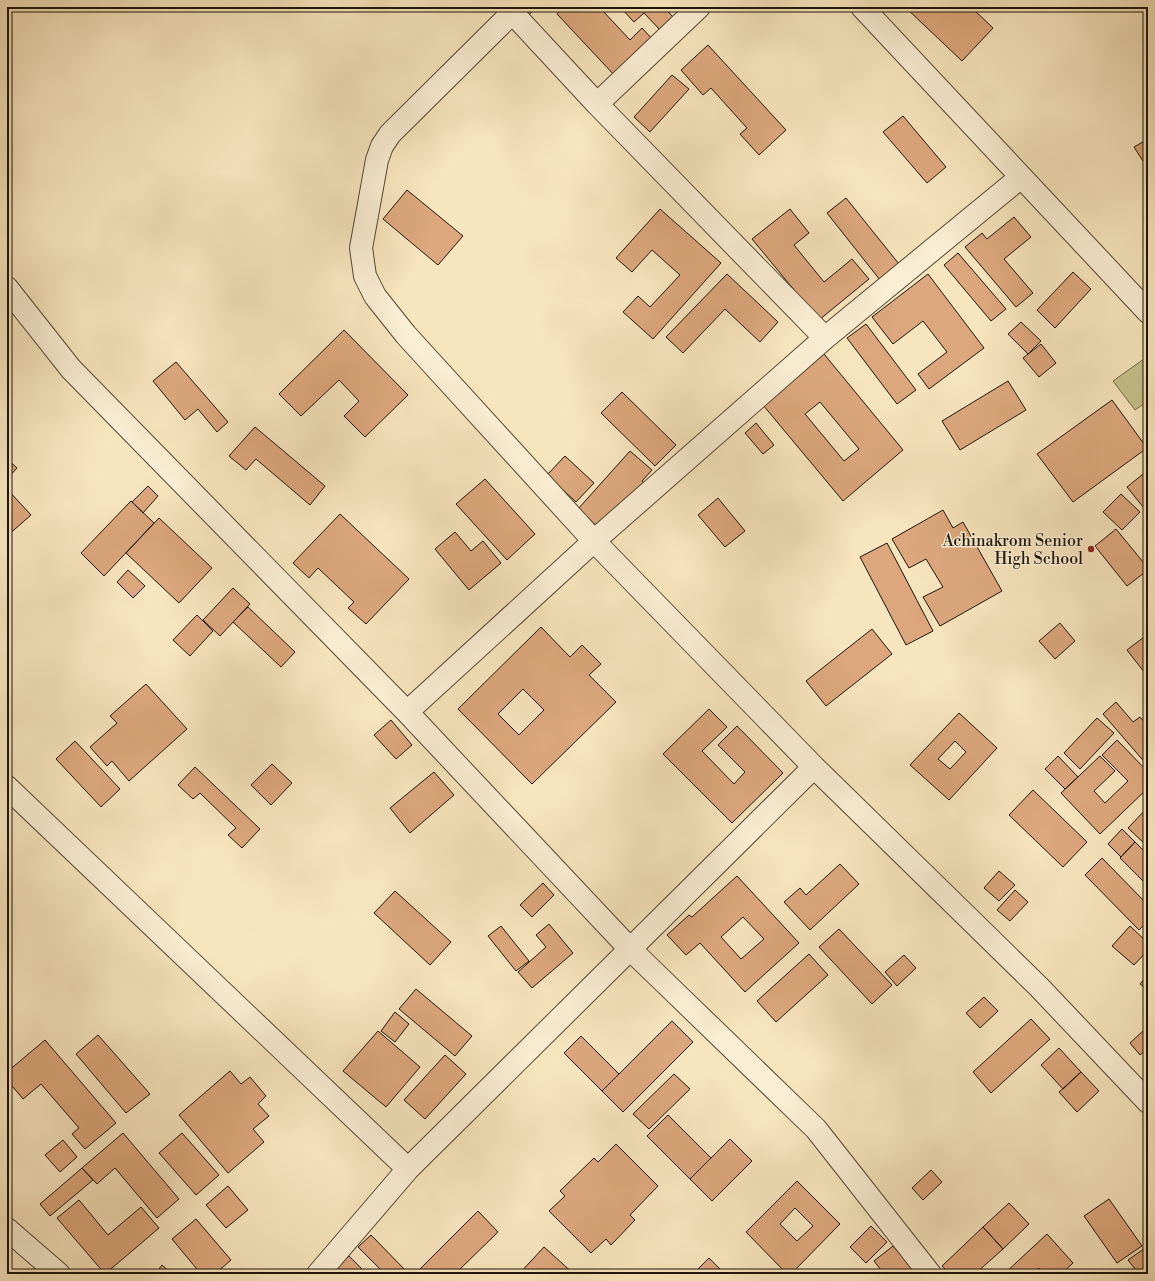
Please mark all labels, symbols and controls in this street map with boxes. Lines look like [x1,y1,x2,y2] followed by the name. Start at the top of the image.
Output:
[942,531,1083,569] place label: Achinakrom Senior High School
[1086,544,1096,554] marker: Achinakrom Senior High School

